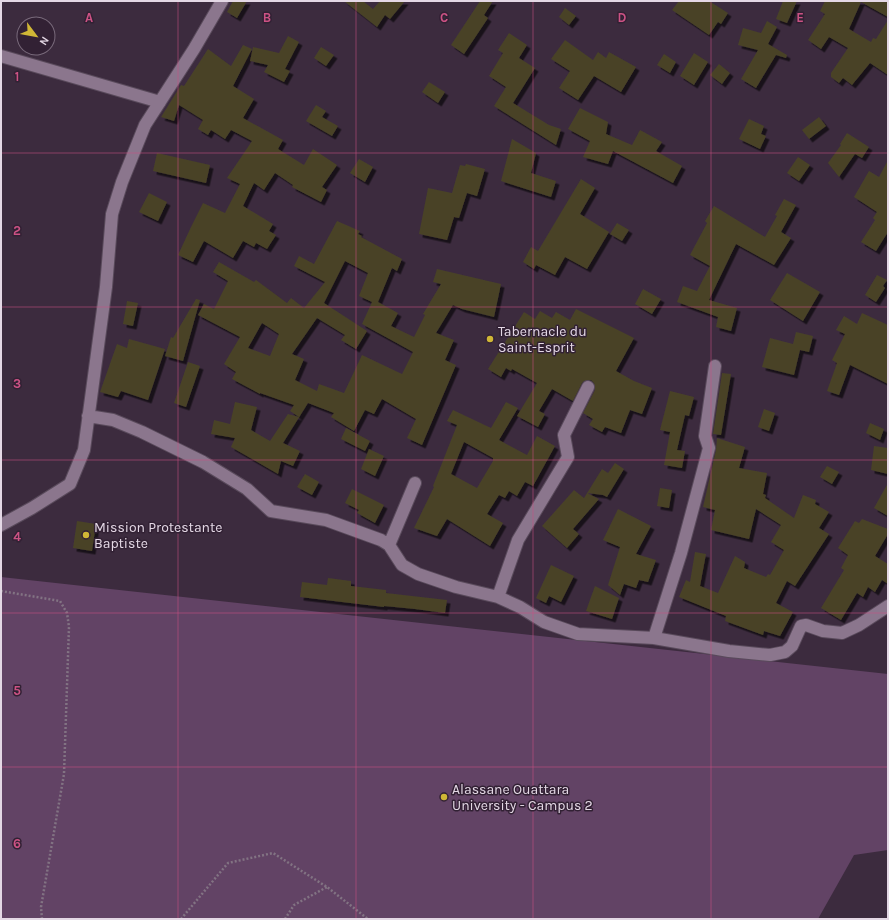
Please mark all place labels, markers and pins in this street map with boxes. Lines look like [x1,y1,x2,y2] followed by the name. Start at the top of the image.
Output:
[498,323,587,356] place label: Tabernacle du Saint-Esprit
[485,334,495,344] marker: Tabernacle du Saint-Esprit
[94,519,223,552] place label: Mission Protestante Baptiste
[81,530,91,540] marker: Mission Protestante Baptiste
[452,781,593,814] place label: Alassane Ouattara University - Campus 2
[439,792,449,802] marker: Alassane Ouattara University - Campus 2

